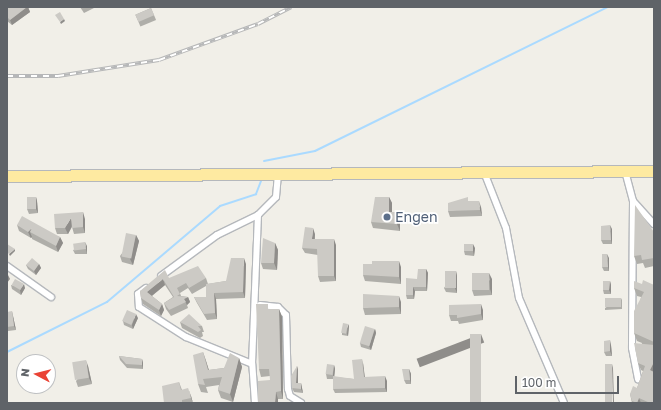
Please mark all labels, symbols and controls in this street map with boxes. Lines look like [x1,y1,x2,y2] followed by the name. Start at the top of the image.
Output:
[395,209,437,225] place label: Engen
[382,212,392,222] marker: Engen
[16,354,56,394] north arrow
[18,368,32,378] text: N
[517,368,621,394] scale bar
[522,375,556,390] text: 100 m

